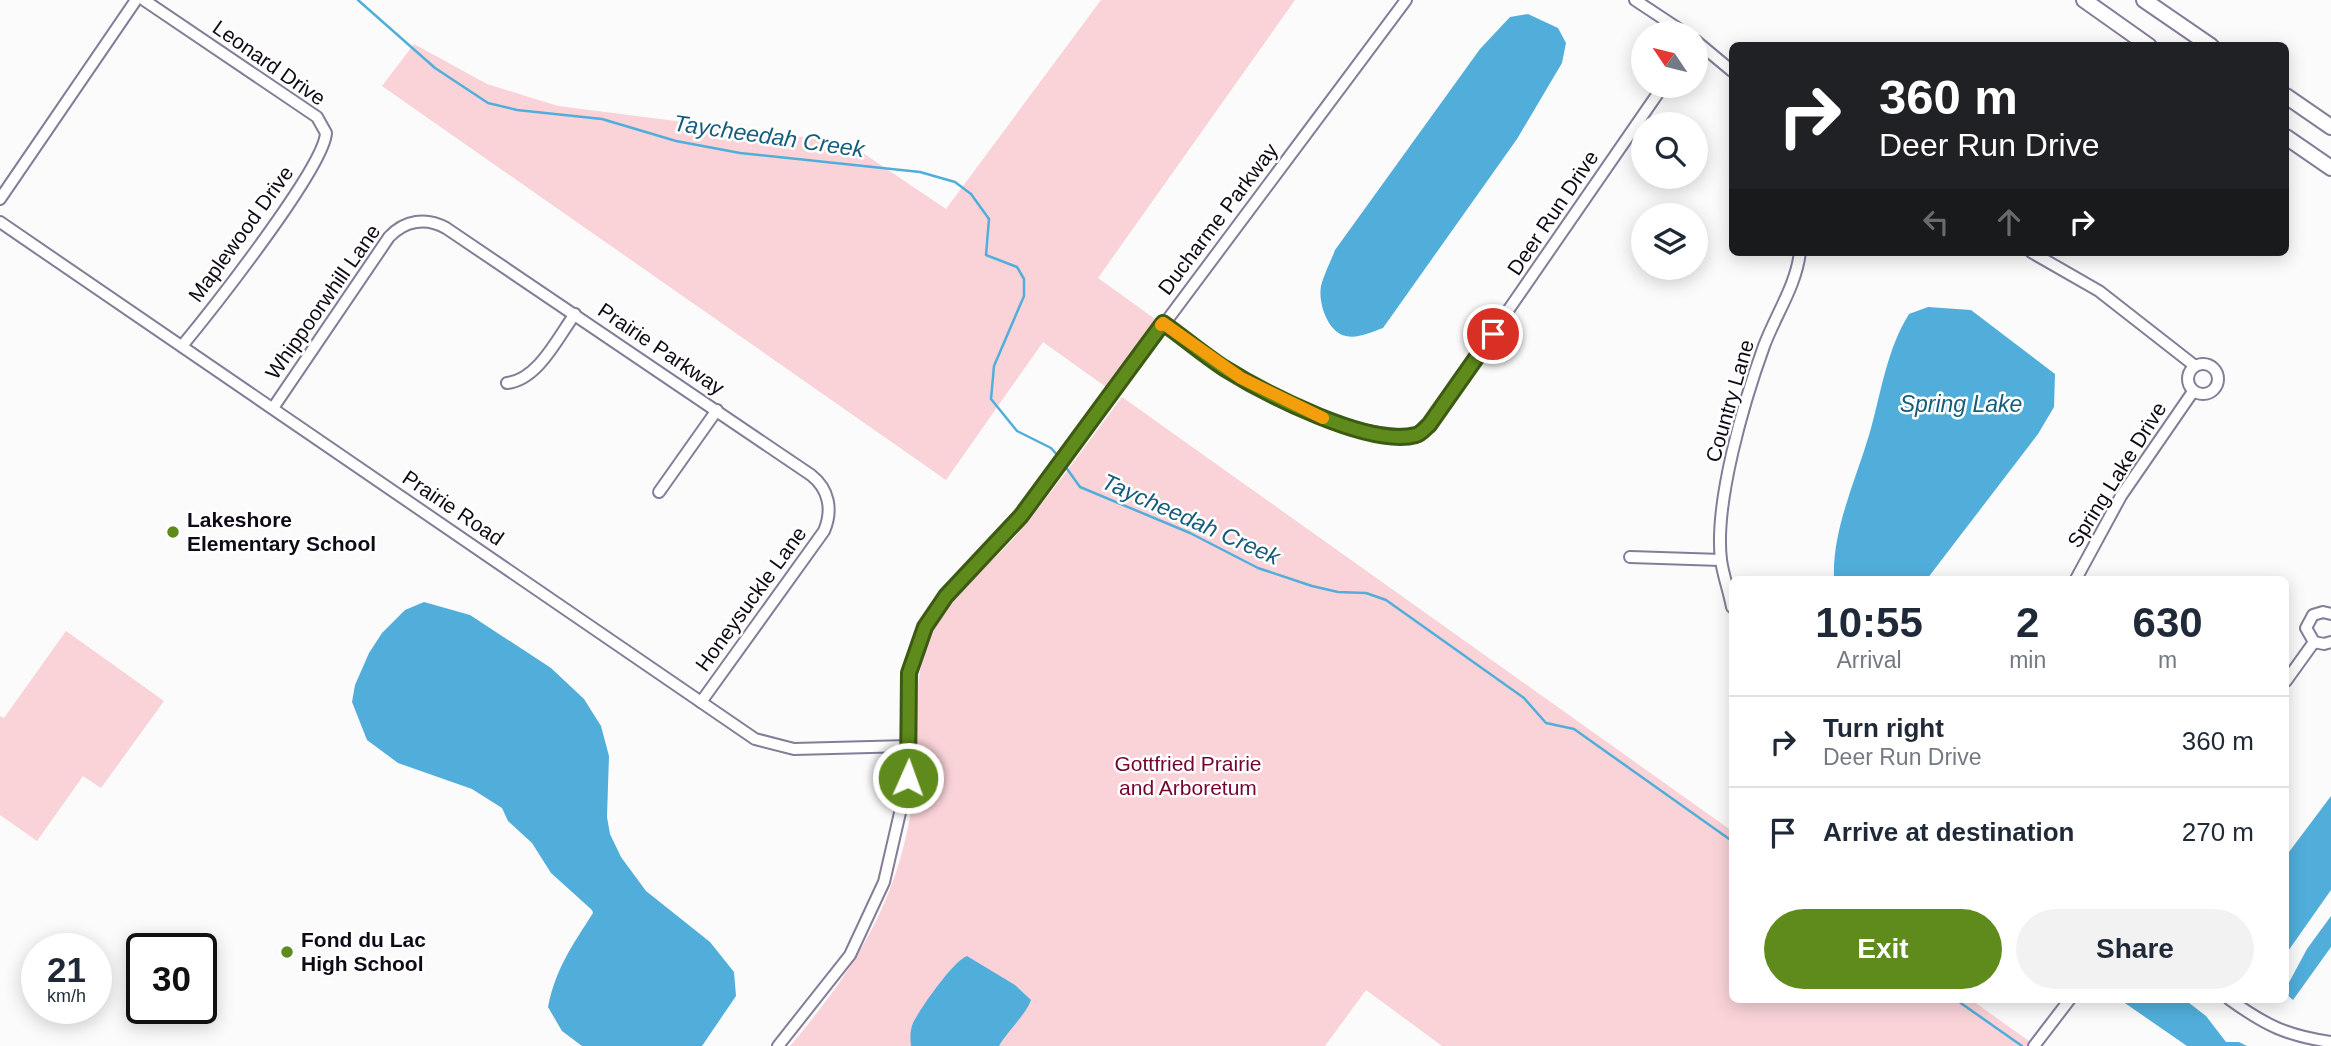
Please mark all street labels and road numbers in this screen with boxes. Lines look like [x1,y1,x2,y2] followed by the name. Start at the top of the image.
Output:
[209,15,330,110] street label: Leonard Drive
[1153,138,1282,299] street label: Ducharme Parkway
[1503,146,1603,279] street label: Deer Run Drive
[184,161,298,306] street label: Maplewood Drive
[261,220,385,383] street label: Whippoorwhill Lane
[594,298,729,400] street label: Prairie Parkway
[1701,337,1758,465] street label: Country Lane
[2063,398,2171,552] street label: Spring Lake Drive
[398,465,508,550] street label: Prairie Road
[691,522,811,675] street label: Honeysuckle Lane

